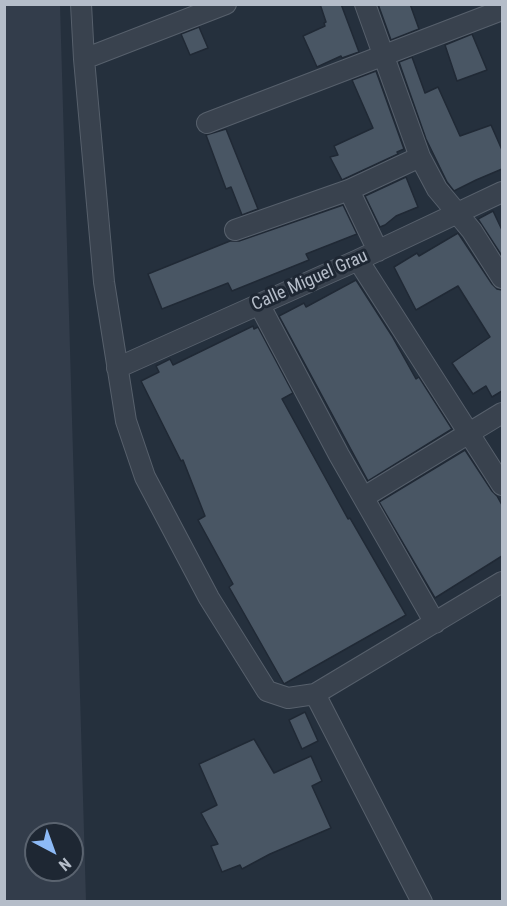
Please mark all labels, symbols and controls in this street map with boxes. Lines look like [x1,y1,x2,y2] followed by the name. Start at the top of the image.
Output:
[249,246,371,316] street label: Calle Miguel Grau
[24,822,84,882] north arrow
[55,854,75,875] text: N

